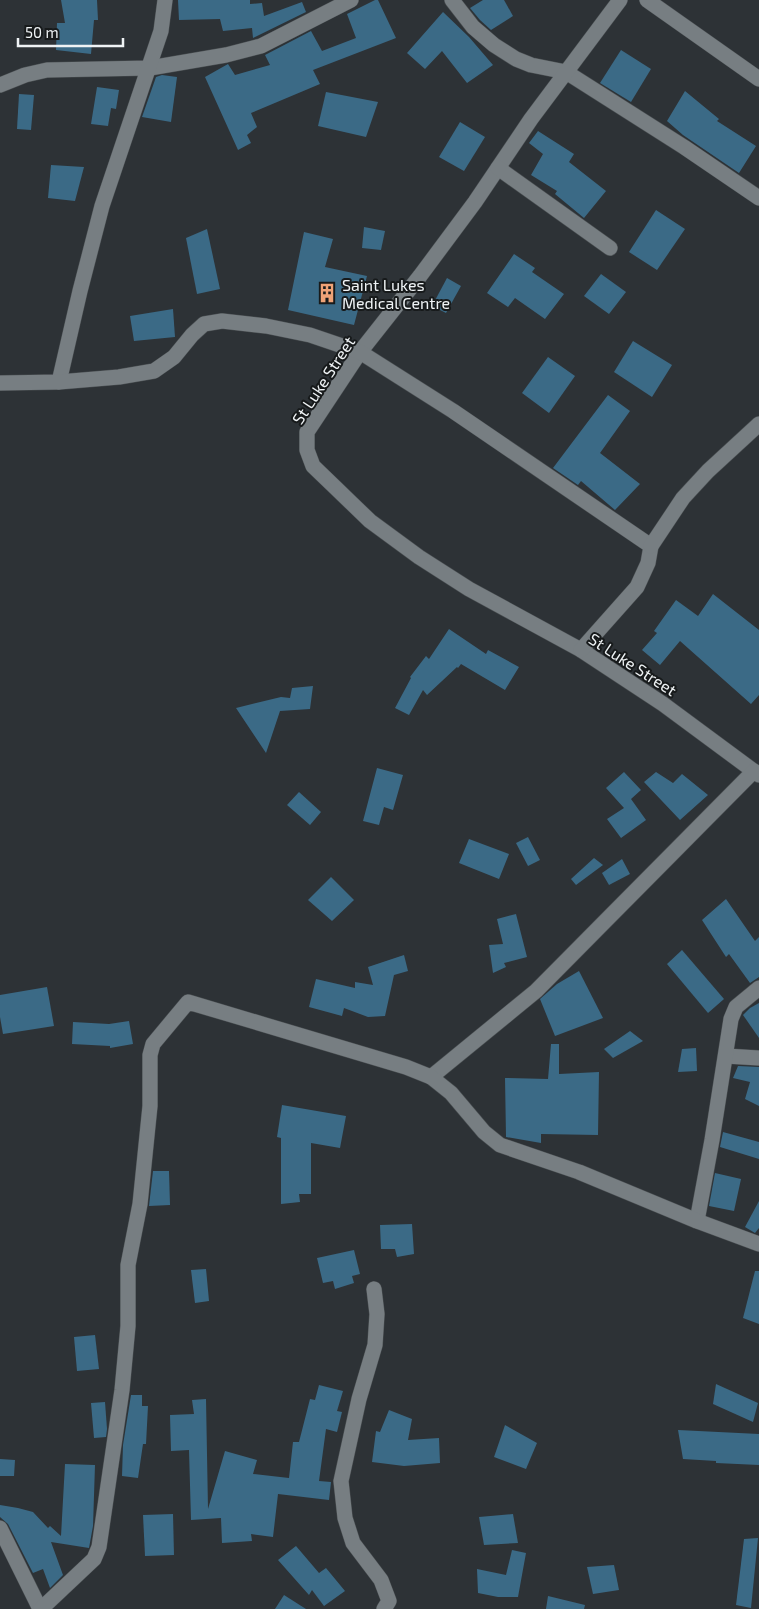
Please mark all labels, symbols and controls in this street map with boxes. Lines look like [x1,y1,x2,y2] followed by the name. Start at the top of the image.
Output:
[18,15,122,47] scale bar
[25,23,59,41] text: 50 m
[342,275,450,312] place label: Saint Lukes Medical Centre
[316,282,338,304] building icon: Saint Lukes Medical Centre
[288,333,358,427] street label: St Luke Street
[586,629,680,699] street label: St Luke Street

